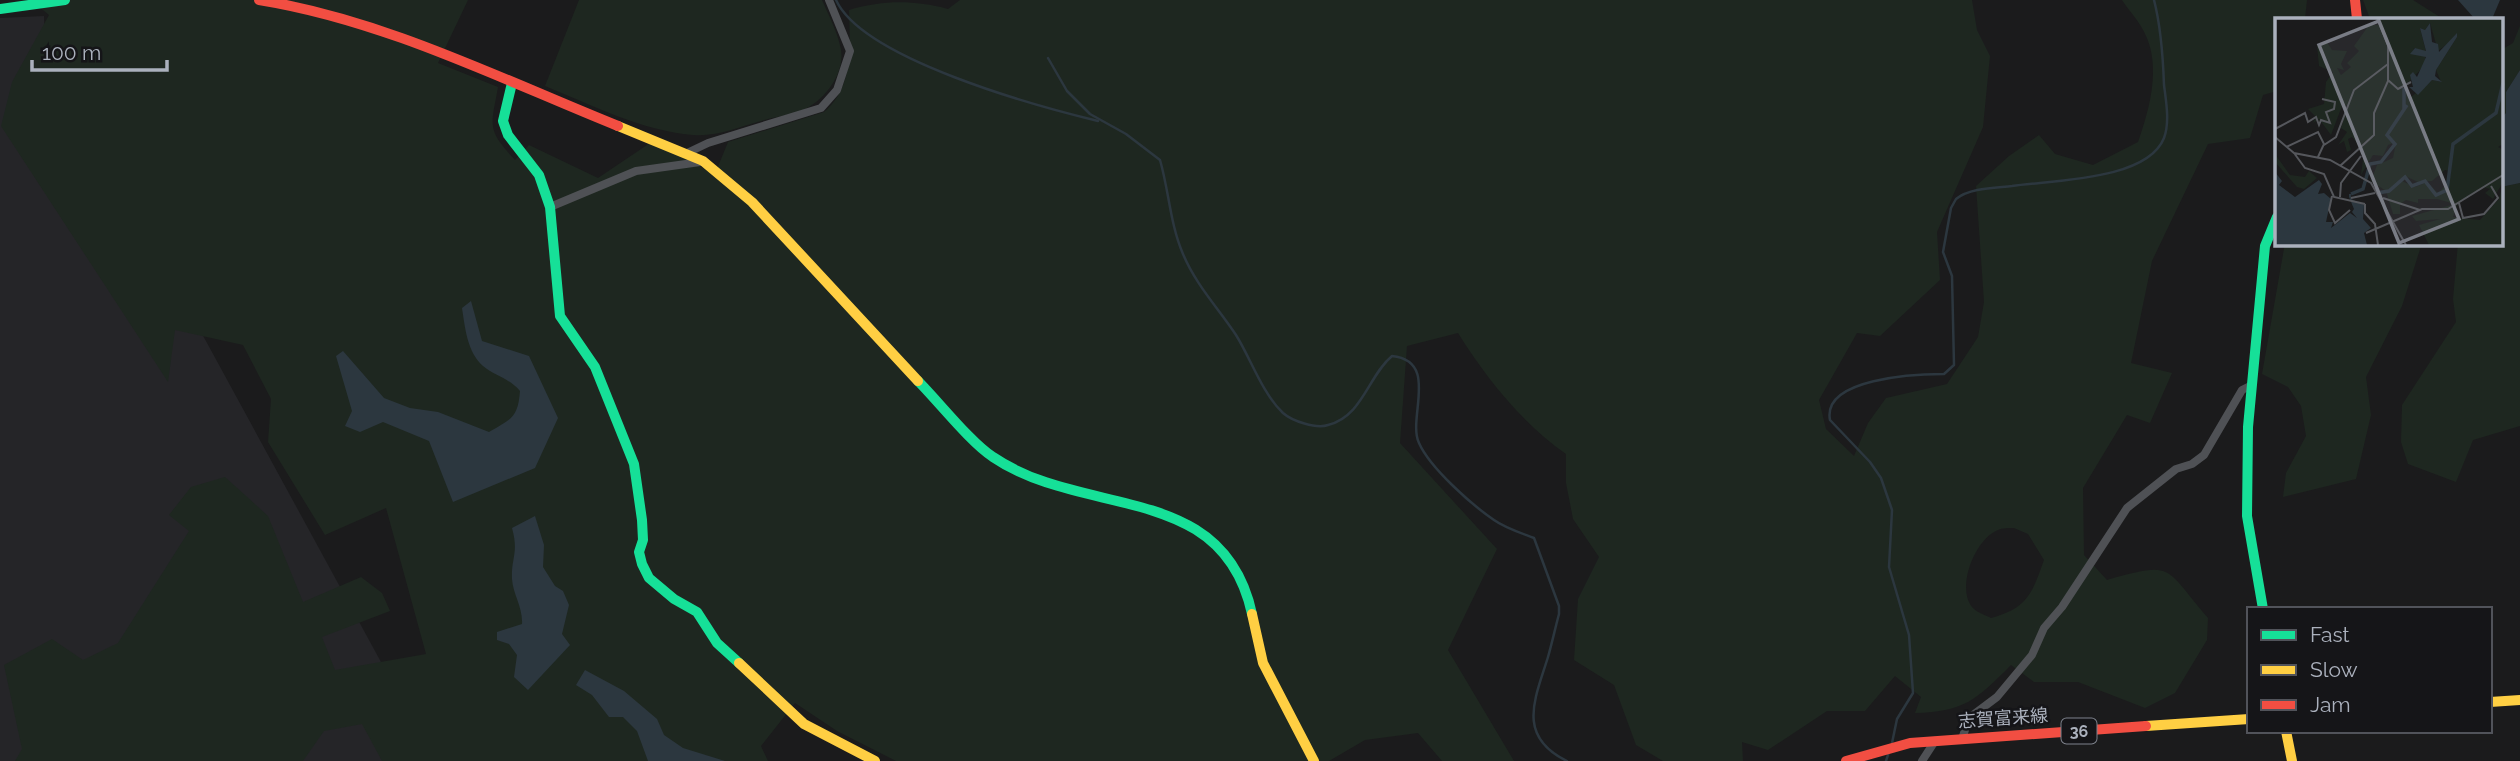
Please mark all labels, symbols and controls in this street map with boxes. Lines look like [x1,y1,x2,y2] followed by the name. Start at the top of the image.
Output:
[2275,18,2502,245] inset map
[32,28,166,72] scale bar
[42,40,101,65] text: 100 m
[2247,607,2492,733] legend
[2310,622,2350,647] text: Fast
[2310,657,2358,682] text: Slow
[2310,692,2351,717] text: Jam
[1957,704,2049,732] street label: 志賀富来線
[2062,718,2096,744] road number: 36

